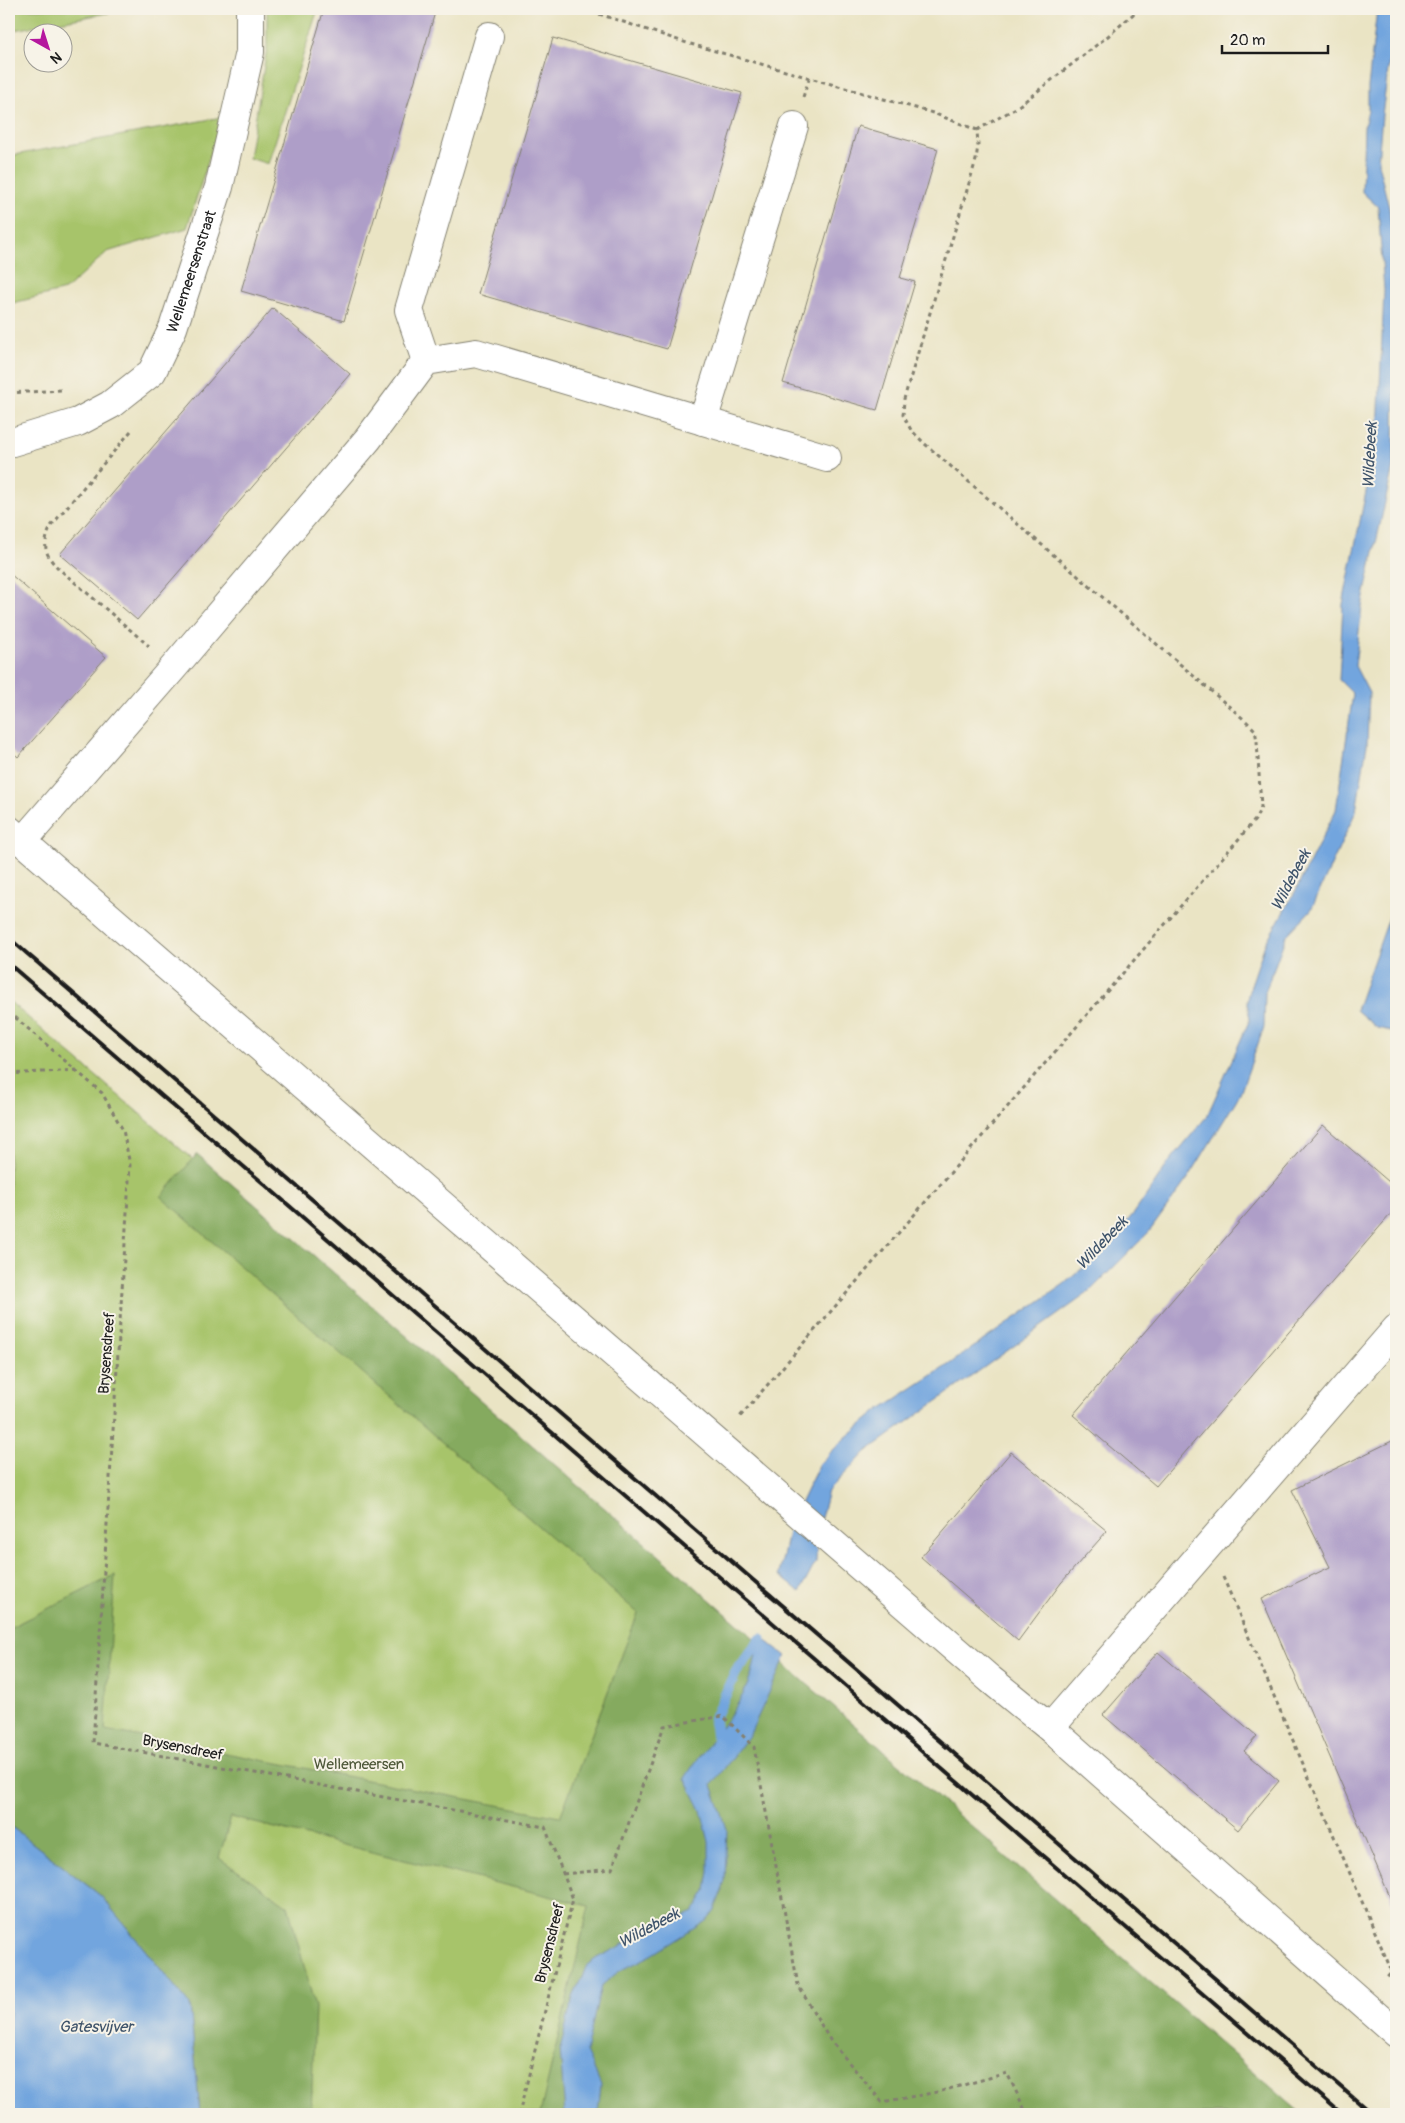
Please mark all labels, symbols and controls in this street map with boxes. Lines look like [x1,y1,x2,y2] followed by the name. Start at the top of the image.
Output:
[22,22,72,72] north arrow
[1222,22,1329,54] scale bar
[1230,31,1265,50] text: 20 m
[47,48,65,67] text: N
[163,207,221,335] street label: Wellemeersenstraat
[1358,420,1382,489] water label: Wildebeek
[1267,845,1316,914] water label: Wildebeek
[1072,1211,1133,1274] water label: Wildebeek
[95,1311,119,1395] street label: Brysensdreef
[141,1731,225,1765] street label: Brysensdreef
[314,1755,404,1774] park label: Wellemeersen
[531,1901,569,1985] street label: Brysensdreef
[615,1903,684,1952] water label: Wildebeek
[59,2017,135,2037] water label: Gatesvijver

